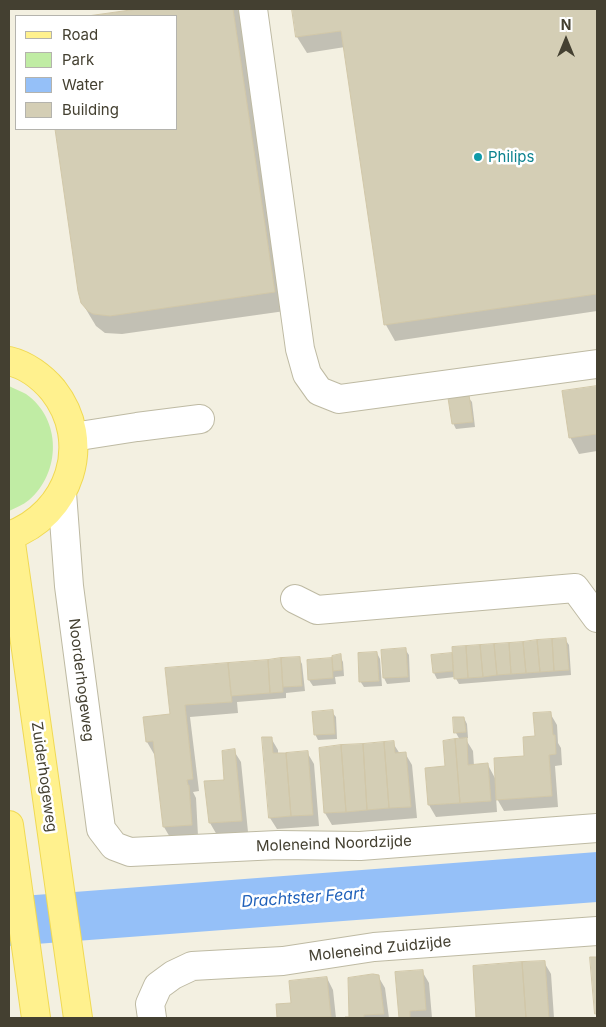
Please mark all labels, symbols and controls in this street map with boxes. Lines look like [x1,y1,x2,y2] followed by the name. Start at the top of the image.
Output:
[15,15,178,130] legend
[541,15,591,65] north arrow
[561,16,571,33] text: N
[62,25,98,44] text: Road
[62,50,94,69] text: Park
[62,75,104,94] text: Water
[62,100,119,119] text: Building
[488,148,534,166] place label: Philips
[472,151,484,163] marker: Philips
[65,617,97,743] street label: Noorderhogeweg
[27,721,61,833] street label: Zuiderhogeweg
[256,832,412,856] street label: Moleneind Noordzijde
[241,884,365,912] water label: Drachtster Feart
[308,933,452,965] street label: Moleneind Zuidzijde

